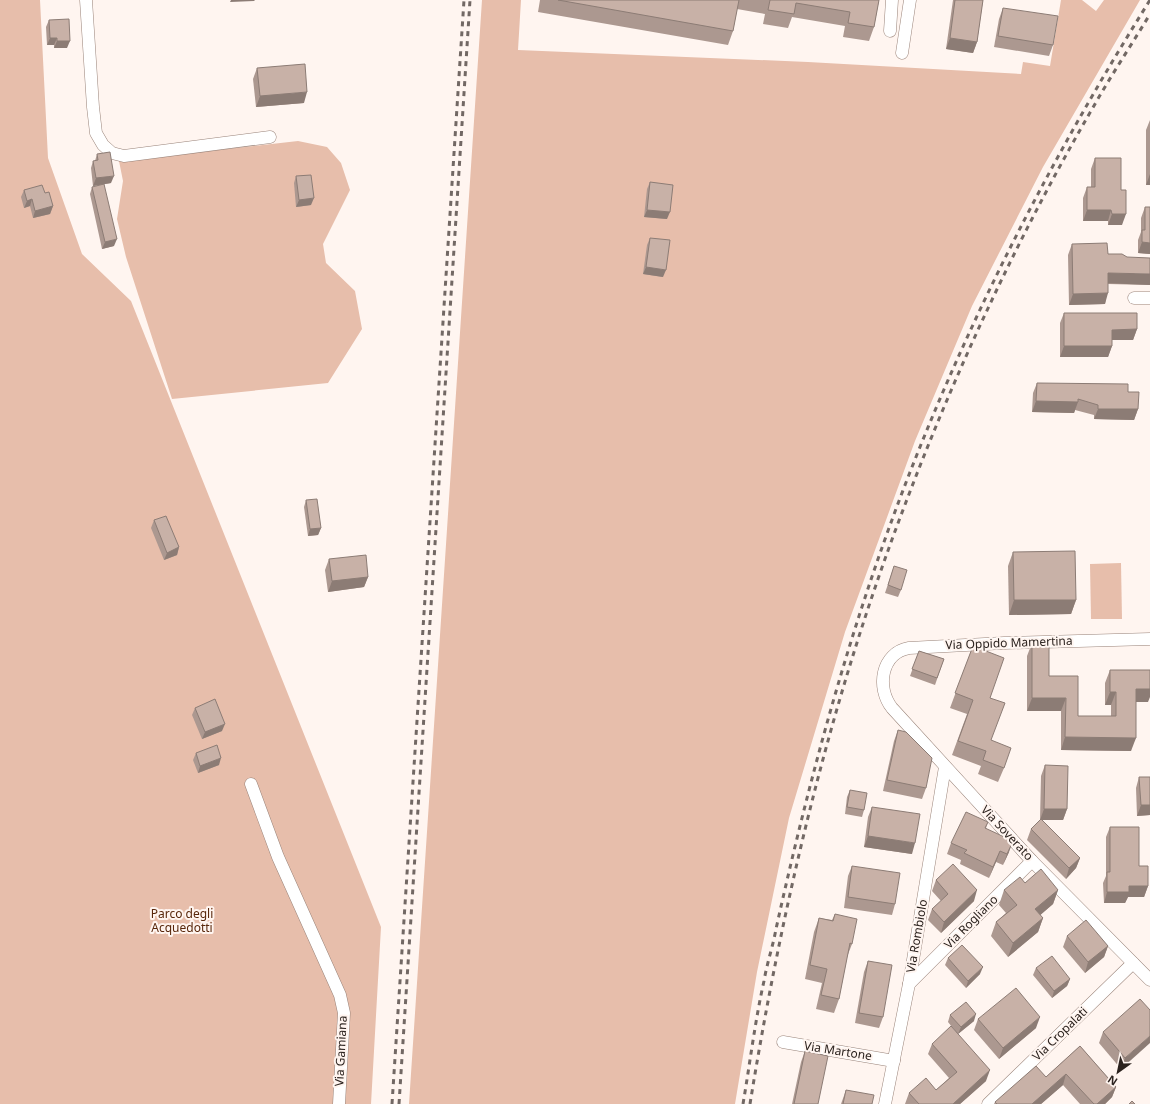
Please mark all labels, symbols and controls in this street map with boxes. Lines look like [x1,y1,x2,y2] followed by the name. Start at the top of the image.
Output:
[945,632,1073,653] street label: Via Oppido Mamertina
[977,801,1037,864] street label: Via Soverato
[940,891,1001,952] street label: Via Rogliano
[902,898,931,974] street label: Via Rombiolo
[151,905,213,936] park label: Parco degli Acquedotti
[1028,1003,1091,1064] street label: Via Cropalati
[330,1015,351,1087] street label: Via Gamiana
[803,1037,873,1064] street label: Via Martone
[1098,1052,1138,1092] north arrow
[1104,1072,1120,1090] text: N

